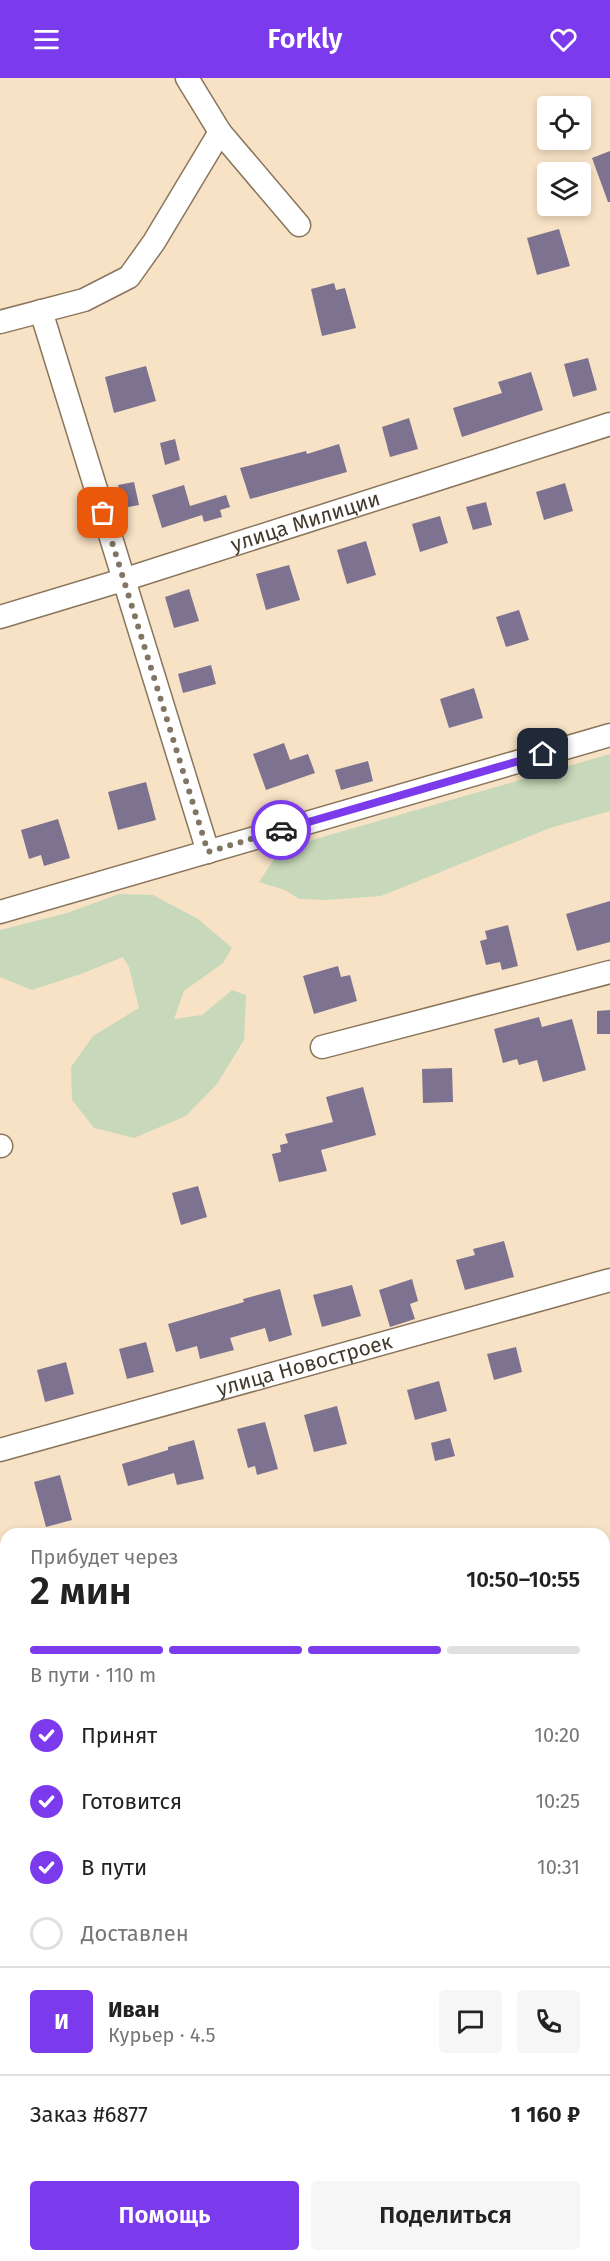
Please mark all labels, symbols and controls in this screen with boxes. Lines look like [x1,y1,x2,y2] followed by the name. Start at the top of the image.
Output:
[30,23,63,56] icon: menu
[268,23,342,55] text: Forkly
[547,23,580,56] icon: heart
[537,96,591,216] map controls
[537,96,591,150] button: locate
[537,162,591,216] button: layers
[227,485,383,558] street label: улица Милиции
[77,487,128,538] pin
[86,496,119,529] icon: bag
[517,728,568,779] pin
[526,737,559,770] icon: home
[251,800,311,860] courier
[265,814,298,847] icon: car
[214,1328,395,1402] street label: улица Новостроек
[30,1545,179,1569] text: Прибудет через
[466,1566,580,1593] text: 10:50–10:55
[30,1568,132,1614] text: 2 мин
[30,1663,156,1687] text: В пути · 110 m
[30,1719,63,1752] icon: check
[81,1722,157,1749] text: Принят
[534,1723,580,1747] text: 10:20
[30,1785,63,1818] icon: check
[81,1788,182,1815] text: Готовится
[535,1789,580,1813] text: 10:25
[30,1851,63,1884] icon: check
[81,1854,147,1881] text: В пути
[537,1855,580,1879] text: 10:31
[81,1920,189,1947] text: Доставлен
[439,1990,502,2053] button: chat
[517,1990,580,2053] button: phone
[108,1996,160,2023] text: Иван
[54,2008,69,2035] text: И
[108,2023,215,2047] text: Курьер · 4.5
[30,2101,148,2128] text: Заказ #6877
[511,2101,580,2128] text: 1 160 ₽
[30,2181,299,2250] button: Помощь
[311,2181,580,2250] button: Поделиться

